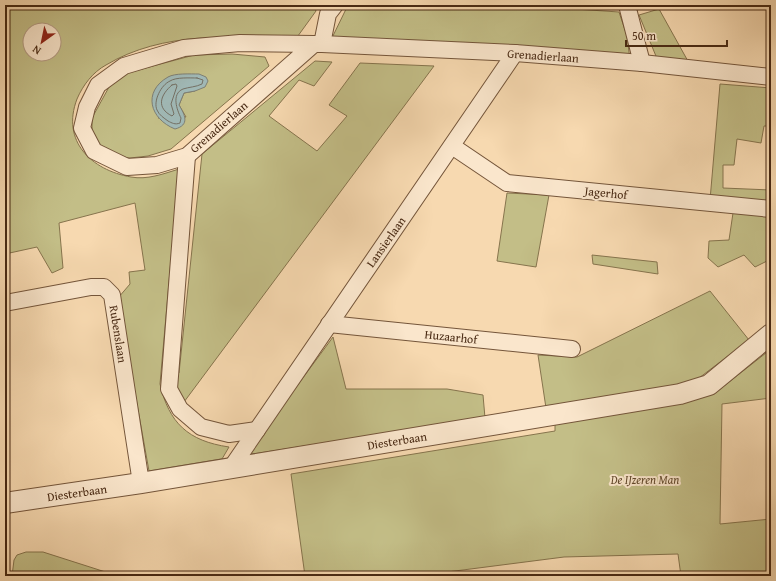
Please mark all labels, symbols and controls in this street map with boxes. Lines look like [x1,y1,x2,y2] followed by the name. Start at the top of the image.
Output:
[22,22,62,62] north arrow
[626,22,727,48] scale bar
[632,27,656,44] text: 50 m
[29,41,44,59] text: N
[507,45,580,66] street label: Grenadierlaan
[186,97,251,157] street label: Grenadierlaan
[582,182,629,203] street label: Jagerhof
[362,213,409,271] street label: Lansierlaan
[106,304,131,364] street label: Rubenslaan
[424,325,479,348] street label: Huzaarhof
[366,427,428,454] street label: Diesterbaan
[610,471,679,488] park label: De IJzeren Man
[46,480,108,505] street label: Diesterbaan

